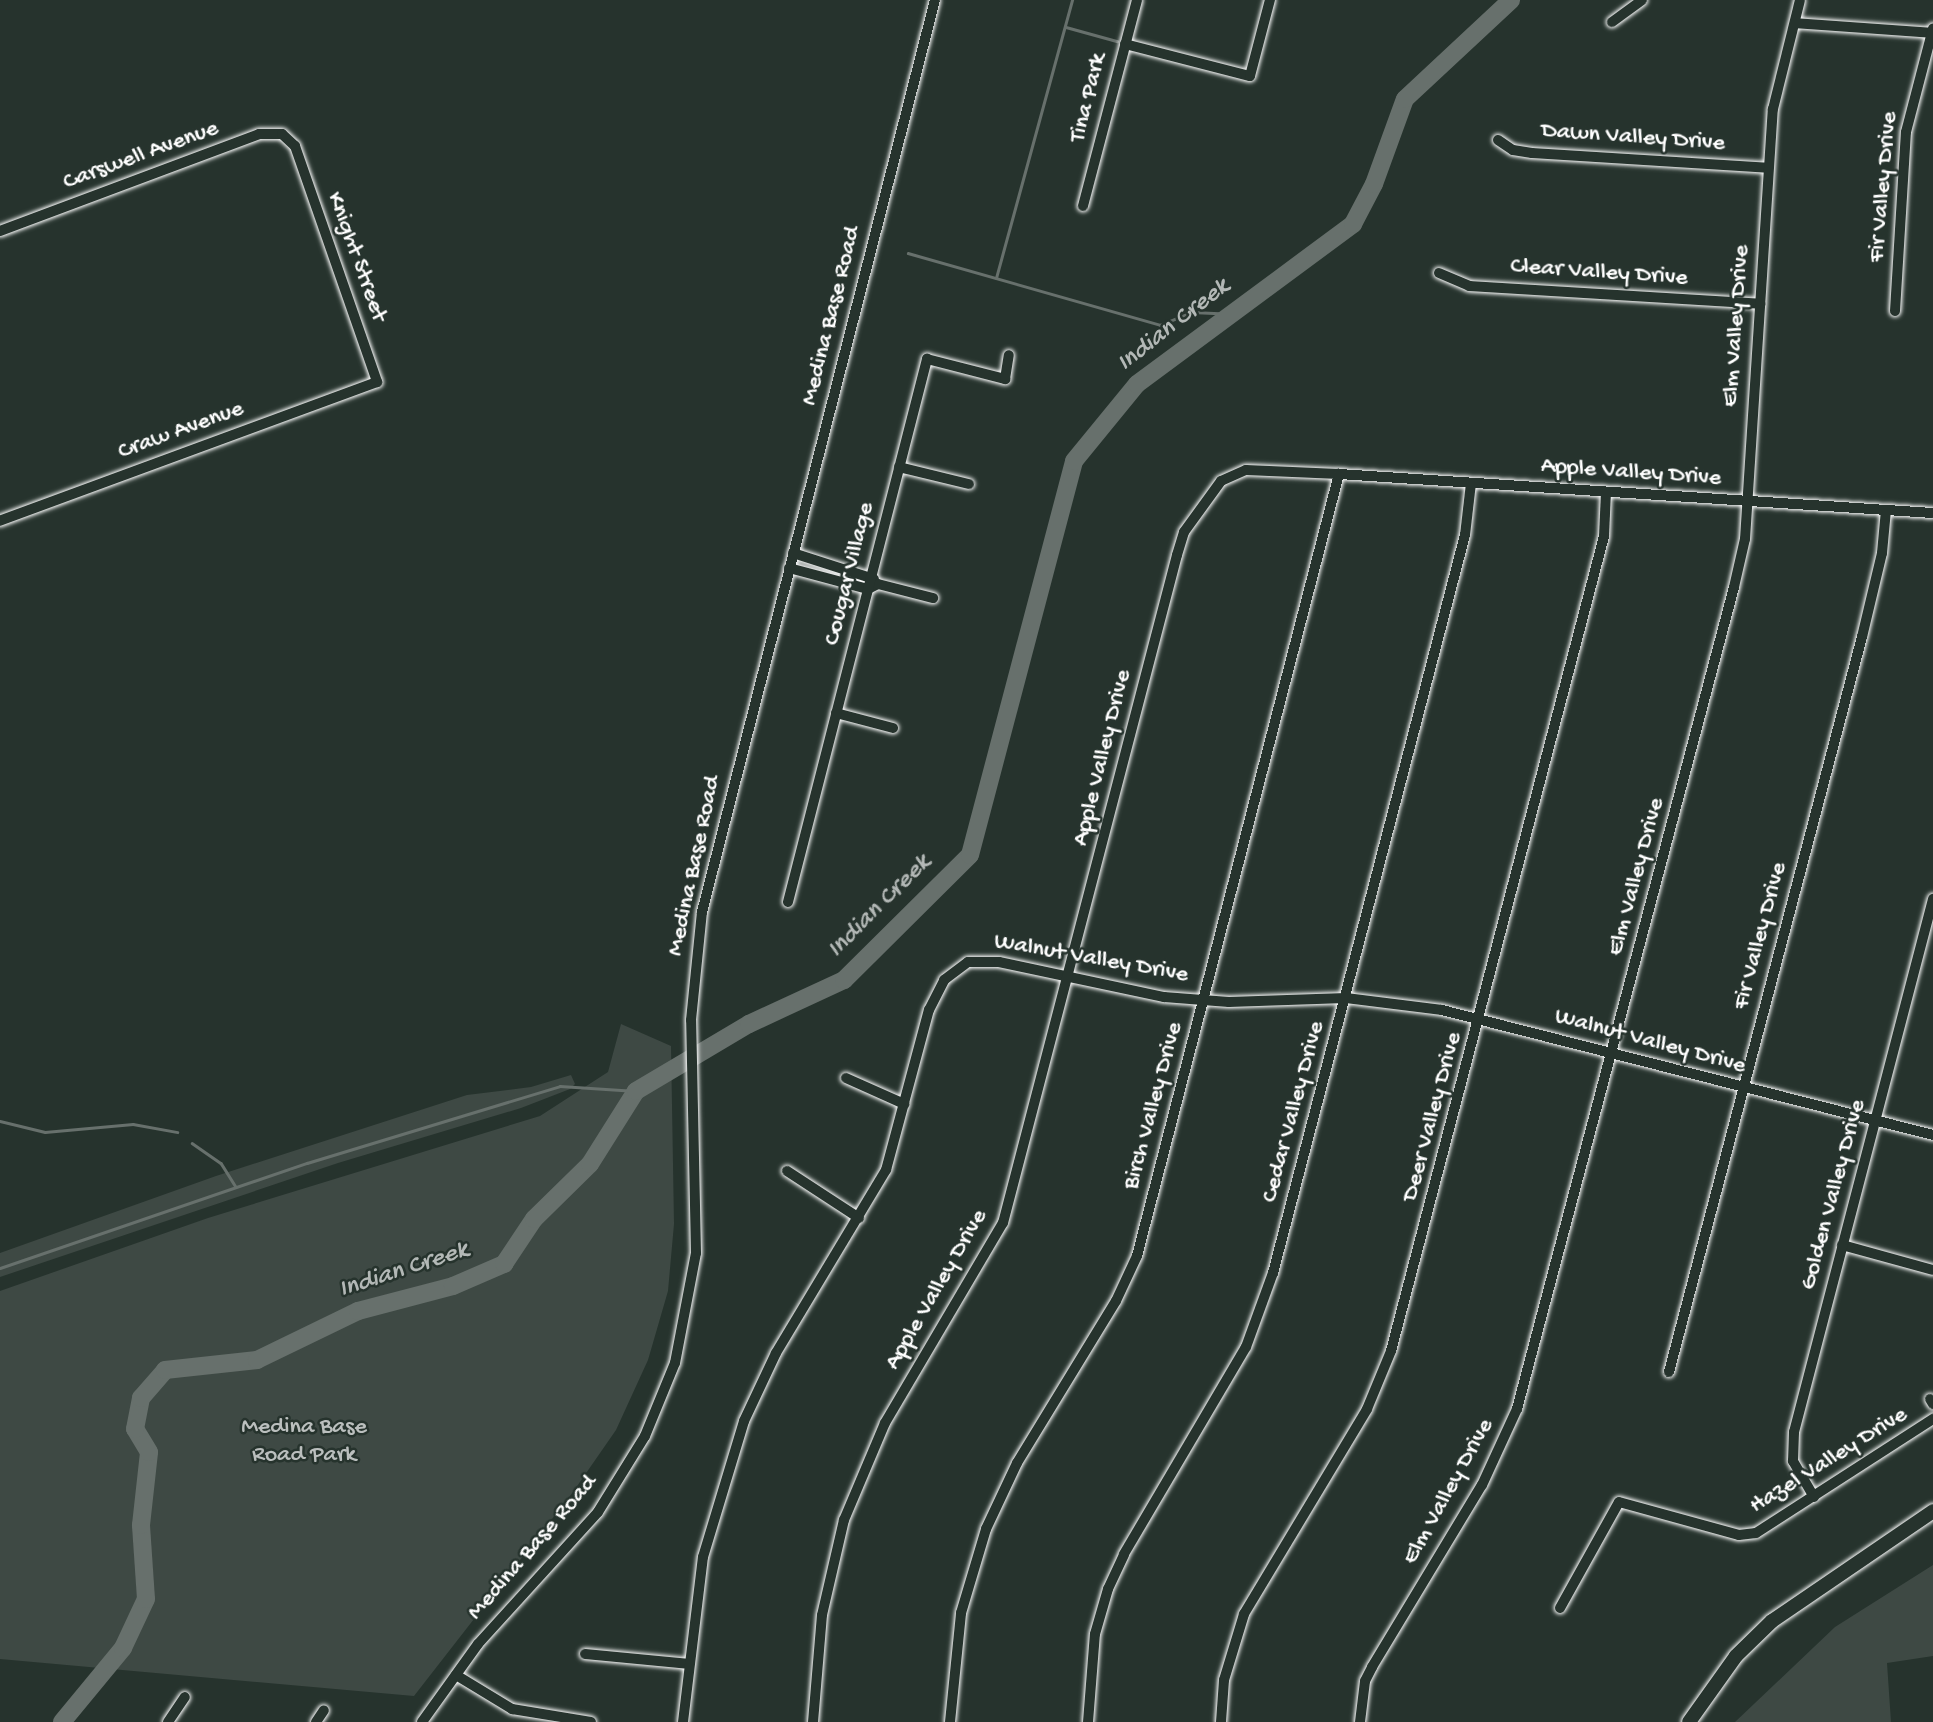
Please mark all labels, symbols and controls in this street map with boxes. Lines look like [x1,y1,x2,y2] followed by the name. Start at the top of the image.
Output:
[1064,51,1114,145] street label: Tina Park
[1863,110,1905,264] street label: Fir Valley Drive
[59,115,223,197] street label: Carswell Avenue
[1540,117,1726,159] street label: Dawn Valley Drive
[319,188,393,326] street label: Knight Street
[796,223,868,409] street label: Medina Base Road
[1717,244,1757,408] street label: Elm Valley Drive
[1509,252,1689,294] street label: Clear Valley Drive
[1112,272,1236,380] water label: Indian Creek
[114,395,248,467] street label: Craw Avenue
[1540,452,1722,494] street label: Apple Valley Drive
[818,500,882,648] street label: Cougar Village
[1067,667,1139,849] street label: Apple Valley Drive
[662,773,728,959] street label: Medina Base Road
[1602,795,1672,959] street label: Elm Valley Drive
[822,849,938,965] water label: Indian Creek
[1728,859,1794,1013] street label: Fir Valley Drive
[992,928,1190,990] street label: Walnut Valley Drive
[1551,1003,1749,1081] street label: Walnut Valley Drive
[1256,1018,1332,1206] street label: Cedar Valley Drive
[1118,1019,1190,1193] street label: Birch Valley Drive
[1397,1029,1469,1205] street label: Deer Valley Drive
[1795,1097,1873,1293] street label: Golden Valley Drive
[879,1205,995,1375] street label: Apple Valley Drive
[335,1235,473,1307] water label: Indian Creek
[1745,1401,1913,1521] street label: Hazel Valley Drive
[241,1414,367,1470] park label: Medina Base Road Park
[1397,1414,1501,1570] street label: Elm Valley Drive
[462,1469,604,1627] street label: Medina Base Road

